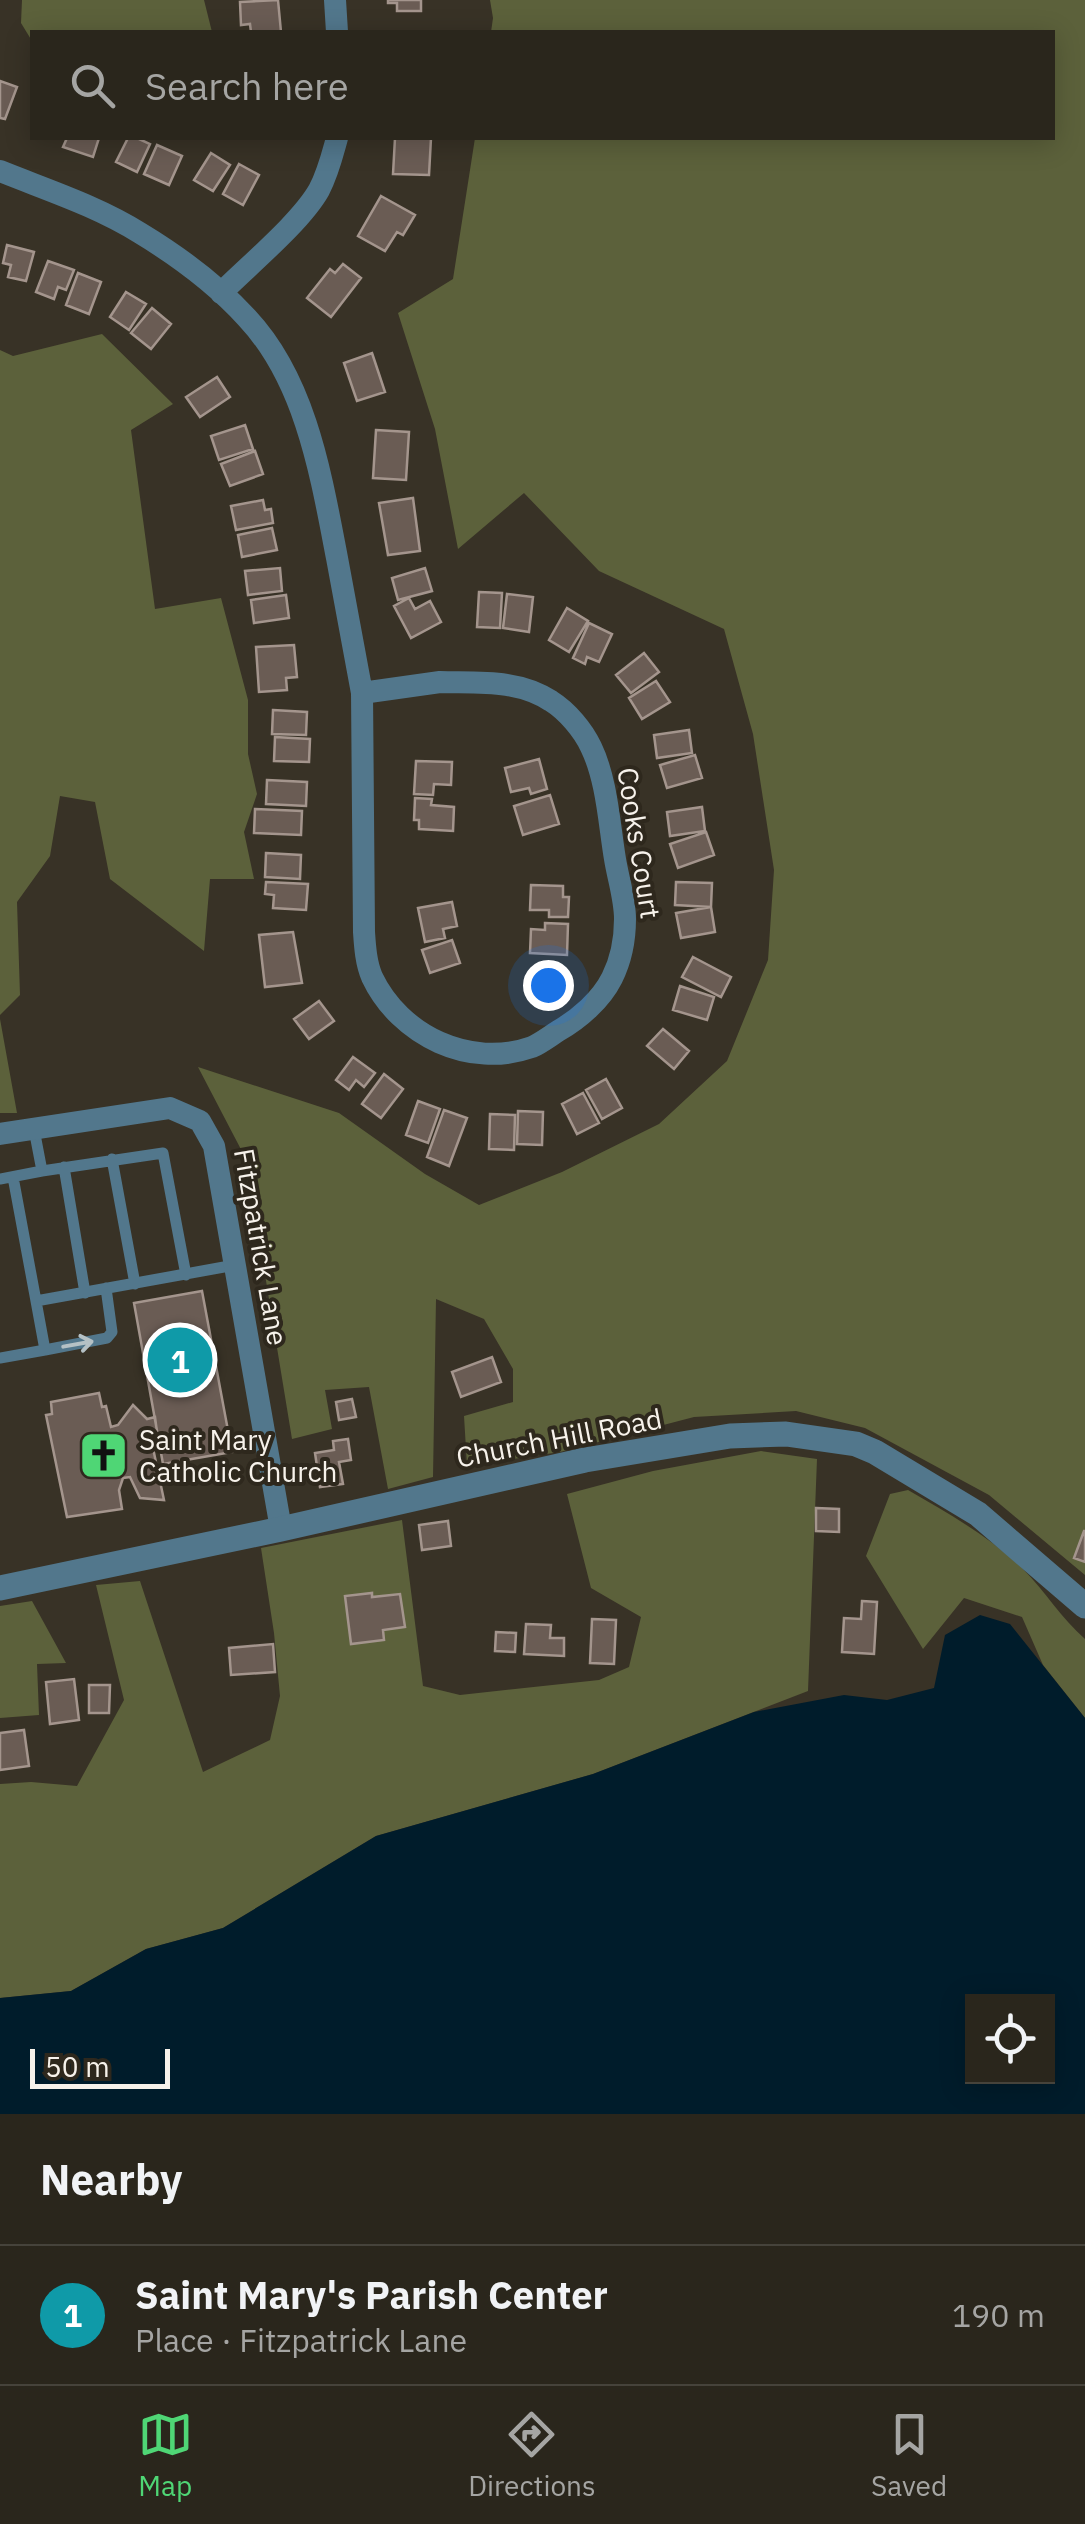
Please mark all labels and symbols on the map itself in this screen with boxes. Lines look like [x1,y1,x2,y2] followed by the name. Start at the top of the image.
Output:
[609,765,670,921] street label: Cooks Court
[523,960,574,1011] your location
[226,1145,297,1348] street label: Fitzpatrick Lane
[148,1322,212,1398] pin: 1
[61,1333,93,1352] one-way arrow
[453,1399,665,1476] street label: Church Hill Road
[139,1421,337,1490] place label: Saint Mary Catholic Church
[78,1430,130,1482] church icon: Saint Mary Catholic Church
[30,2044,170,2088] scale bar

